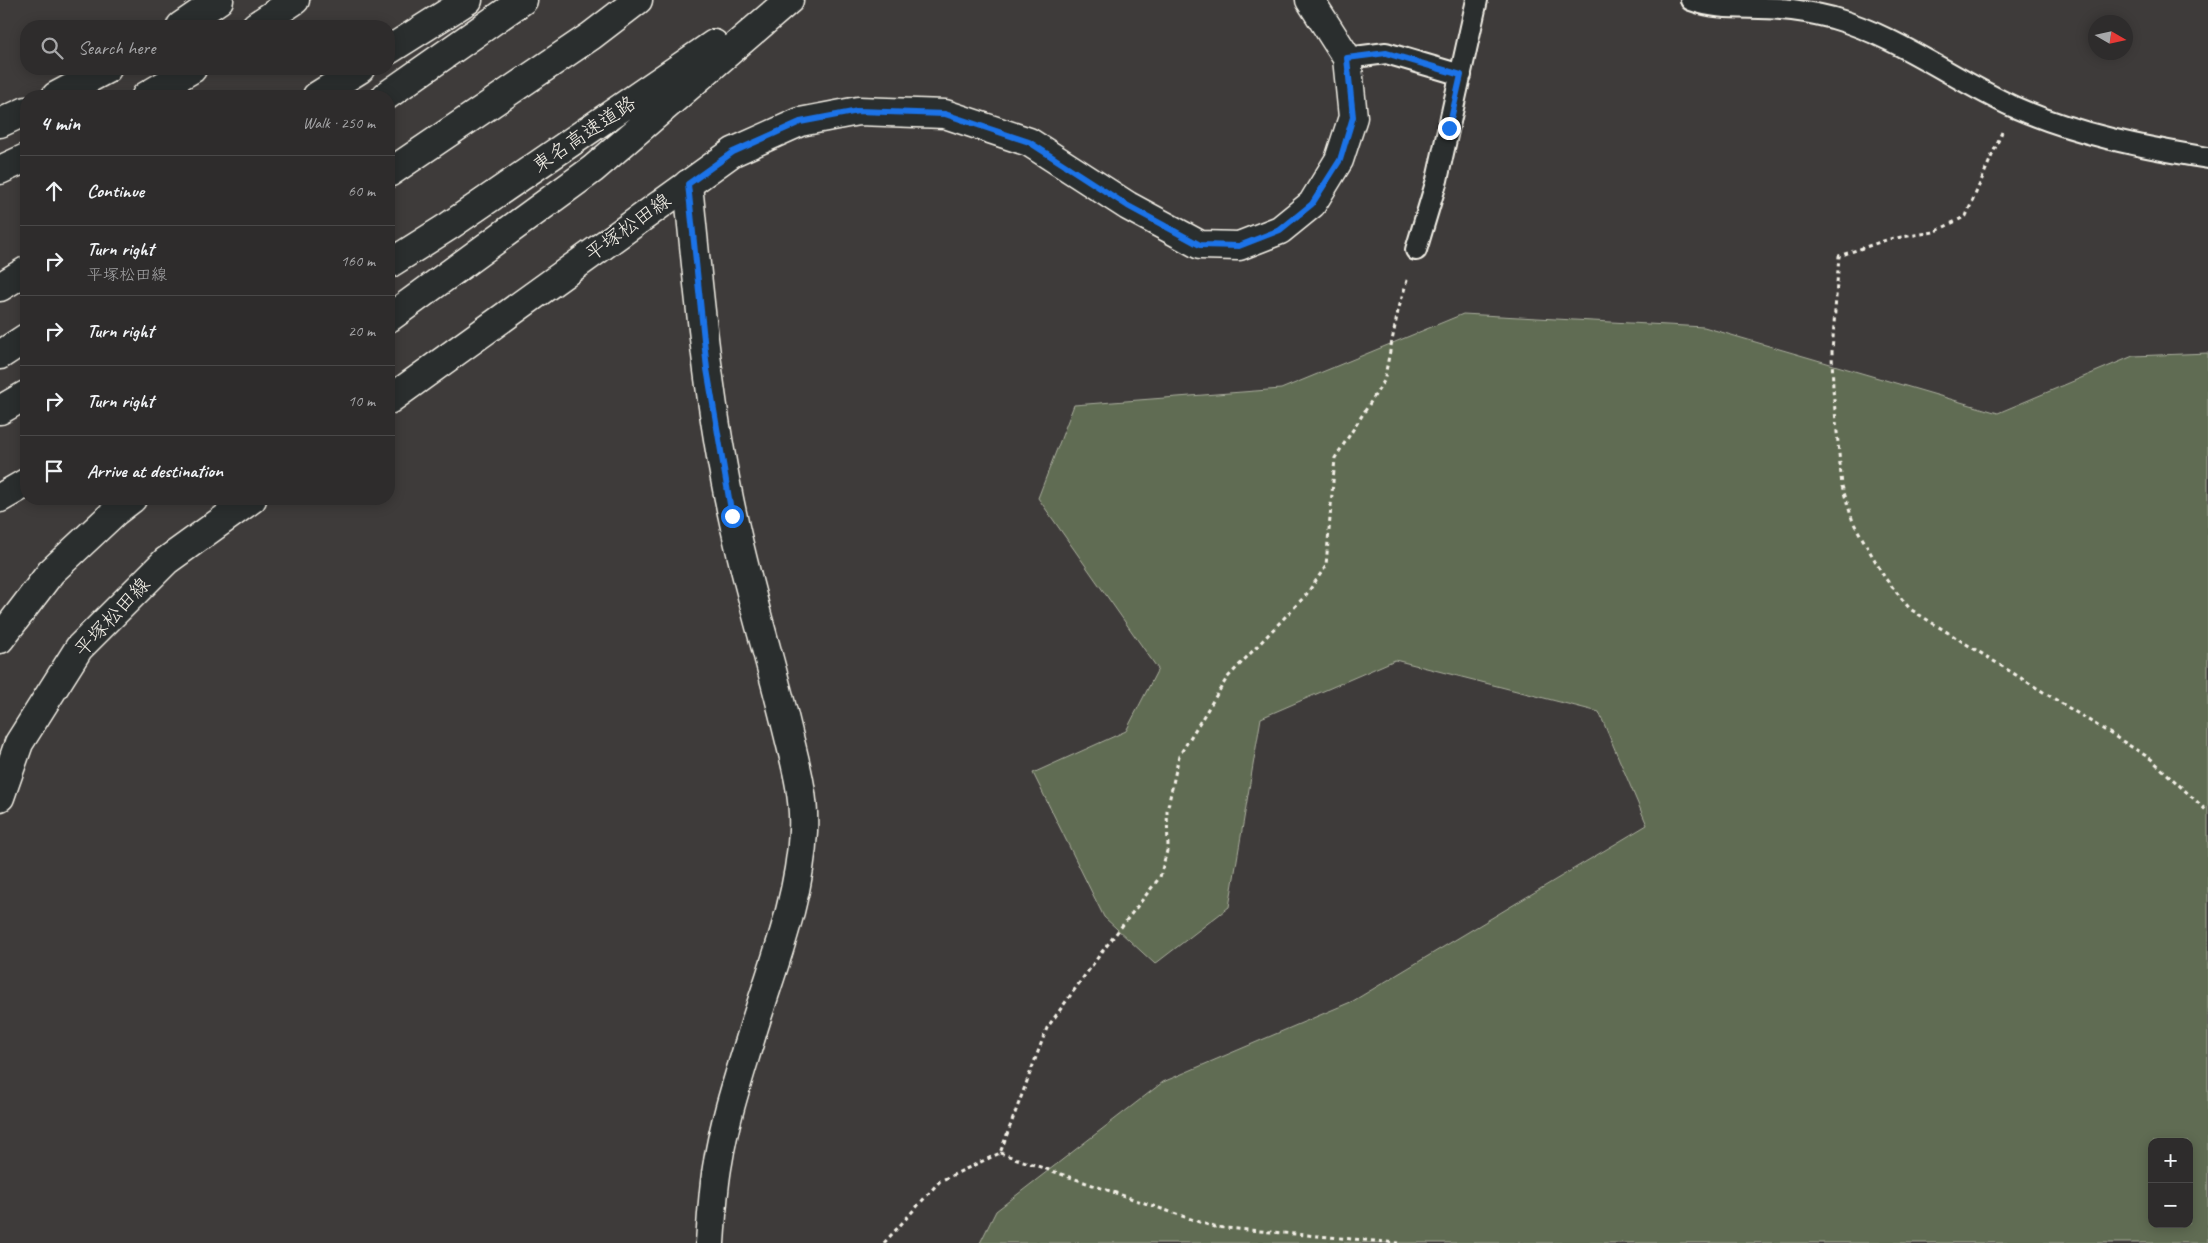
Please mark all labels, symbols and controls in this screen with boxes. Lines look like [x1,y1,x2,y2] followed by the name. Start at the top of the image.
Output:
[2088,15,2133,60] north arrow
[20,20,395,75] search box
[38,34,66,62] icon: search
[78,36,155,60] text: Search here
[527,90,641,178] street label: 東名高速道路
[40,110,80,136] text: 4 min
[303,113,375,133] text: Walk · 250 m
[1438,117,1461,140] route end
[40,177,68,205] icon: ahead
[87,179,144,203] text: Continue
[348,181,375,201] text: 60 m
[580,187,676,267] street label: 平塚松田線
[87,237,154,261] text: Turn right
[40,247,68,275] icon: right
[341,251,375,271] text: 160 m
[87,265,167,285] text: 平塚松田線
[40,317,68,345] icon: right
[87,319,154,343] text: Turn right
[348,321,375,341] text: 20 m
[40,387,68,415] icon: right
[87,389,154,413] text: Turn right
[348,391,375,411] text: 10 m
[40,457,68,485] icon: arrive
[87,459,223,483] text: Arrive at destination
[721,505,744,528] route start
[69,572,155,662] street label: 平塚松田線
[2148,1138,2193,1228] map controls
[2148,1138,2193,1183] button: +
[2148,1183,2193,1228] button: −

